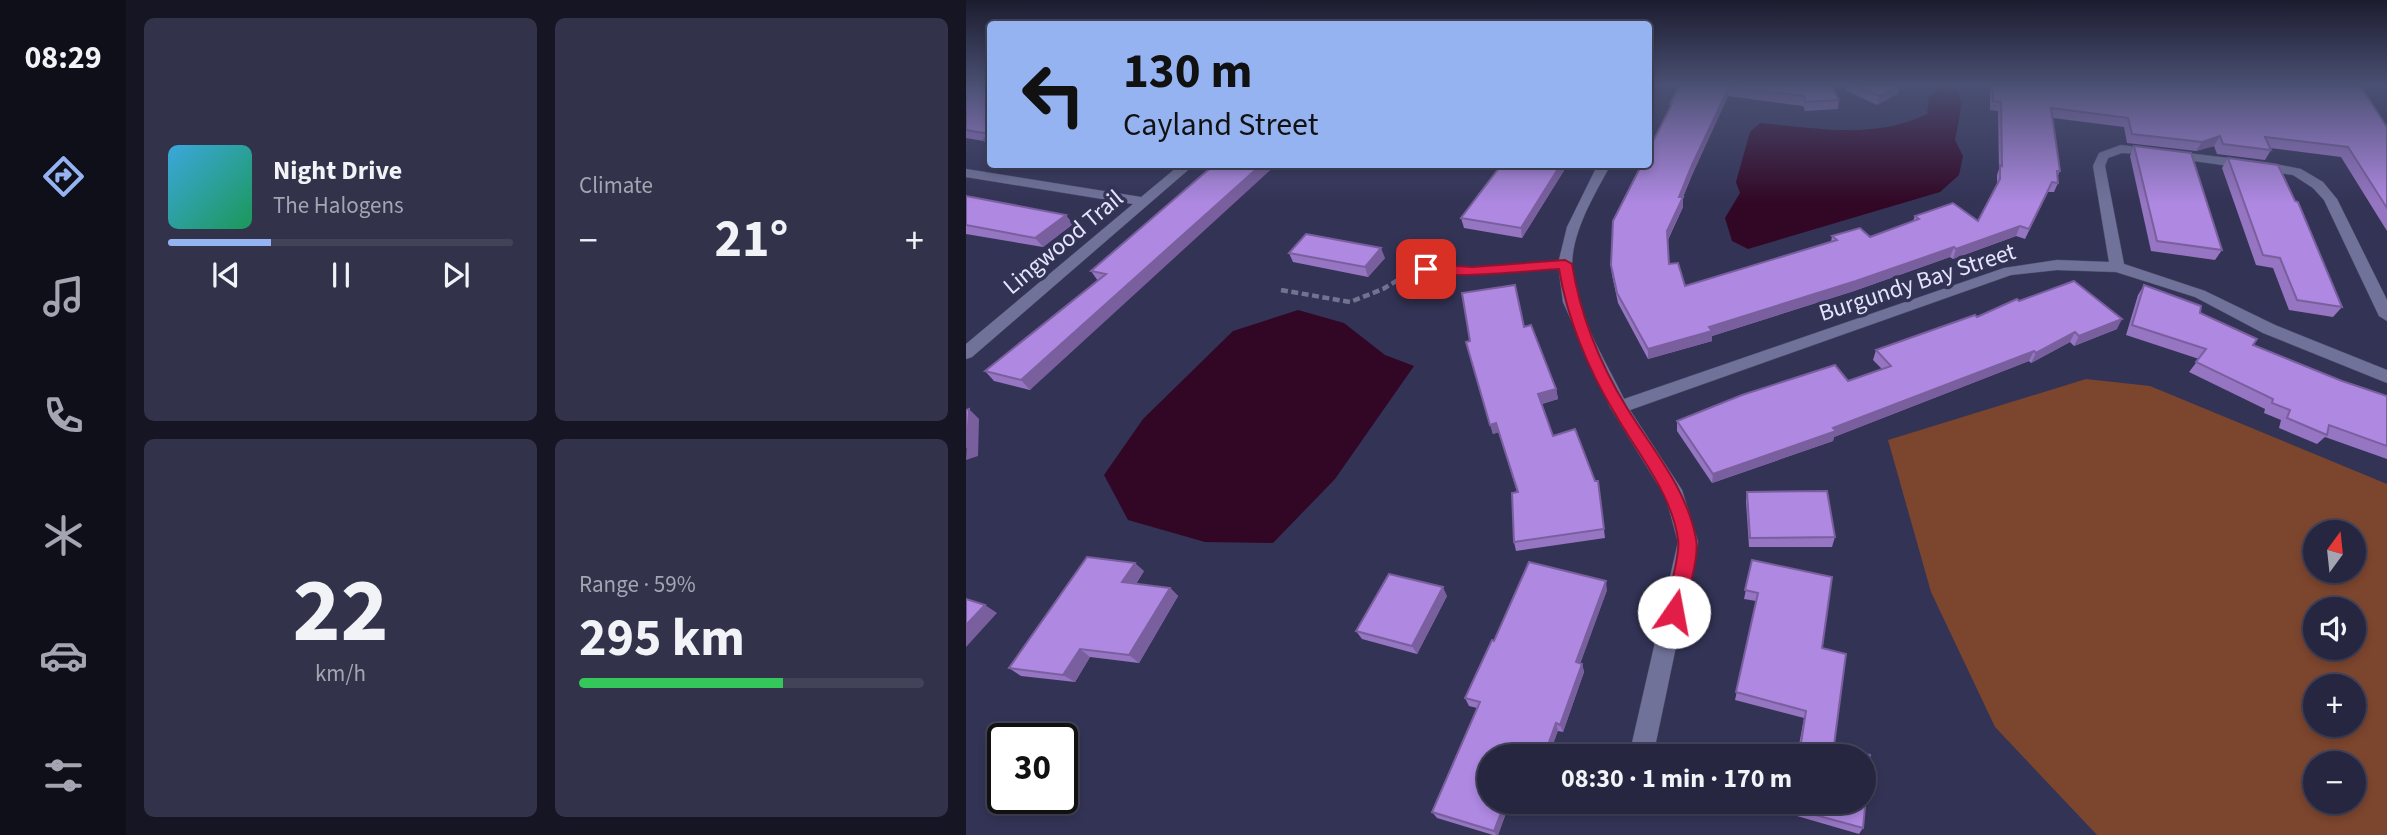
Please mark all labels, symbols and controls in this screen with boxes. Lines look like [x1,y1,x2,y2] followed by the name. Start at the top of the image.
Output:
[24,35,102,81] text: 08:29
[1123,37,1252,107] text: 130 m
[1008,49,1099,140] icon: left
[1123,102,1318,148] text: Cayland Street
[39,152,88,201] icon: directions
[273,152,402,189] text: Night Drive
[579,169,653,202] text: Climate
[996,182,1131,303] street label: Lingwood Trail
[273,189,404,222] text: The Halogens
[715,203,788,277] text: 21°
[579,214,598,268] text: −
[905,214,924,268] text: +
[1814,234,2020,331] street label: Burgundy Bay Street
[1396,239,1456,299] pin
[1407,250,1445,288] icon: arrive
[207,256,245,294] icon: previous
[322,256,360,294] icon: pause
[437,256,475,294] icon: next
[39,272,88,321] icon: music
[39,391,88,440] icon: phone
[39,511,88,560] icon: climate
[2303,520,2366,583] north arrow
[2303,520,2366,814] map controls
[292,547,389,676] text: 22
[579,568,696,601] text: Range · 59%
[1637,575,1711,649] position arrow
[2303,597,2366,660] button: sound
[579,602,745,676] text: 295 km
[39,631,88,680] icon: car
[315,657,366,690] text: km/h
[2303,674,2366,737] button: +
[987,723,1078,814] speed limit sign: 30
[39,751,88,800] icon: filters
[2303,751,2366,814] button: −
[1561,760,1792,797] text: 08:30 · 1 min · 170 m

